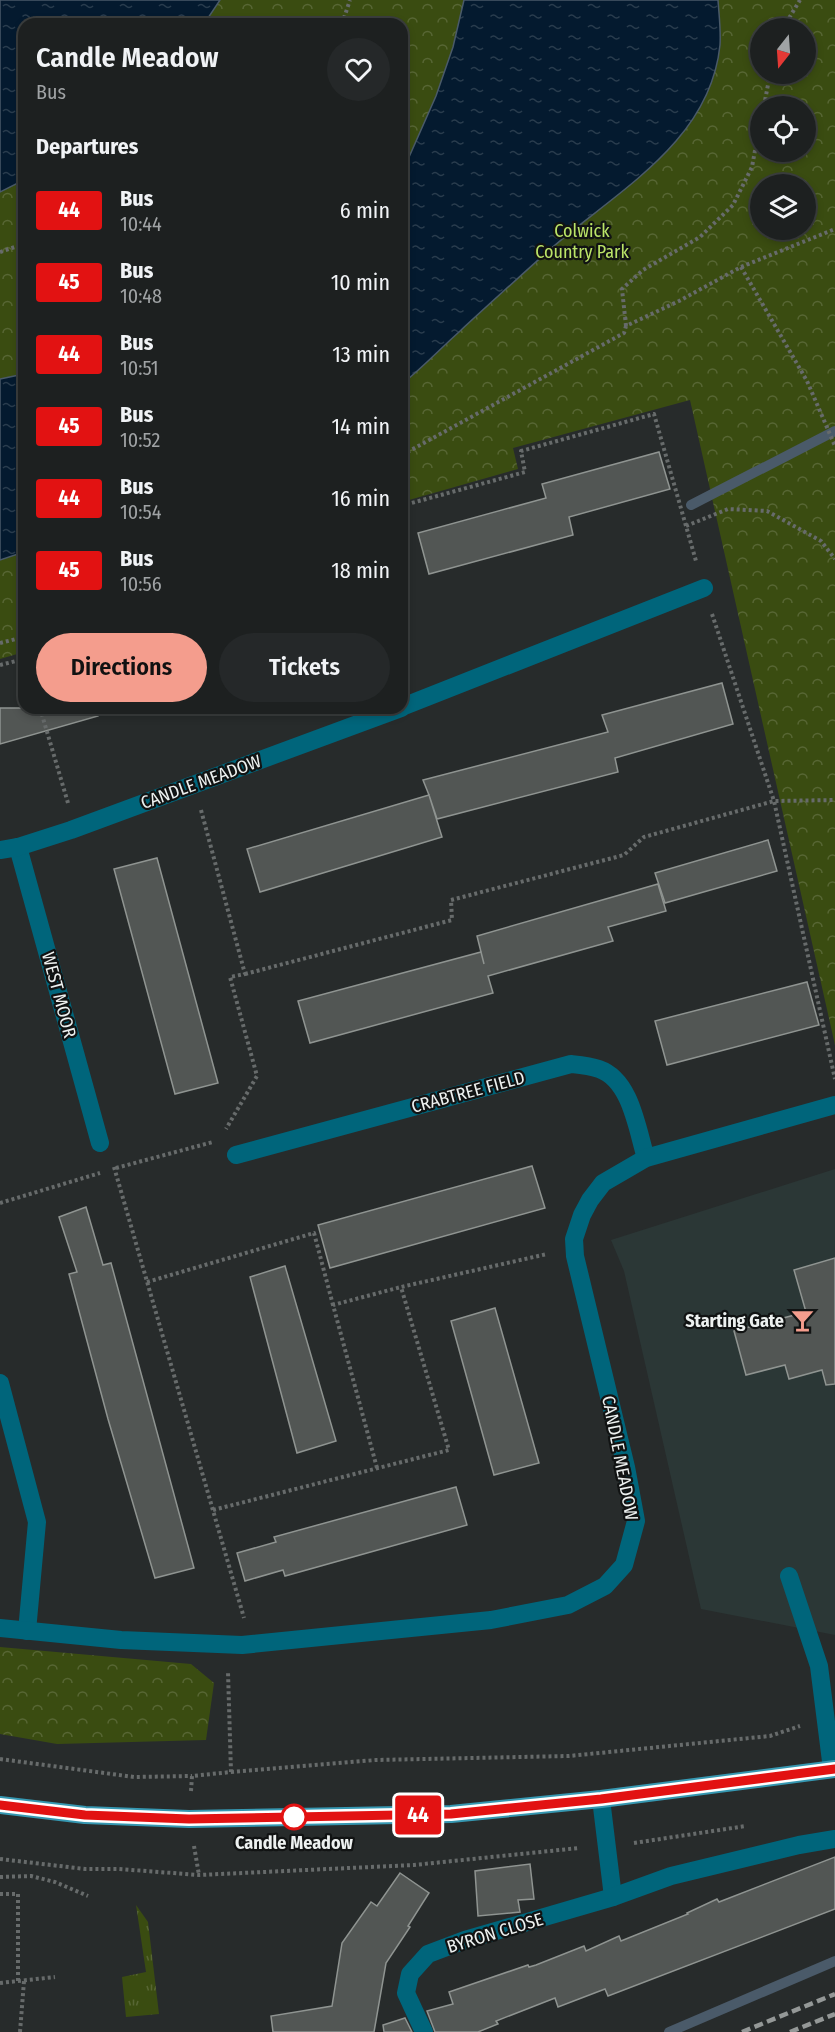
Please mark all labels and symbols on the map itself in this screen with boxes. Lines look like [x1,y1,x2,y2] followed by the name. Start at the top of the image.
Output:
[750,18,816,84] north arrow
[535,220,629,263] park label: Colwick Country Park
[138,750,265,814] street label: CANDLE MEADOW
[37,950,81,1040] street label: WEST MOOR
[409,1066,527,1118] street label: CRABTREE FIELD
[789,1308,815,1334] bar icon: Starting Gate
[685,1310,784,1332] place label: Starting Gate
[597,1394,643,1523] street label: CANDLE MEADOW
[391,1796,445,1834] line badge: 44
[281,1804,307,1830] marker: Candle Meadow
[235,1832,354,1854] place label: Candle Meadow
[444,1908,546,1958] street label: BYRON CLOSE

